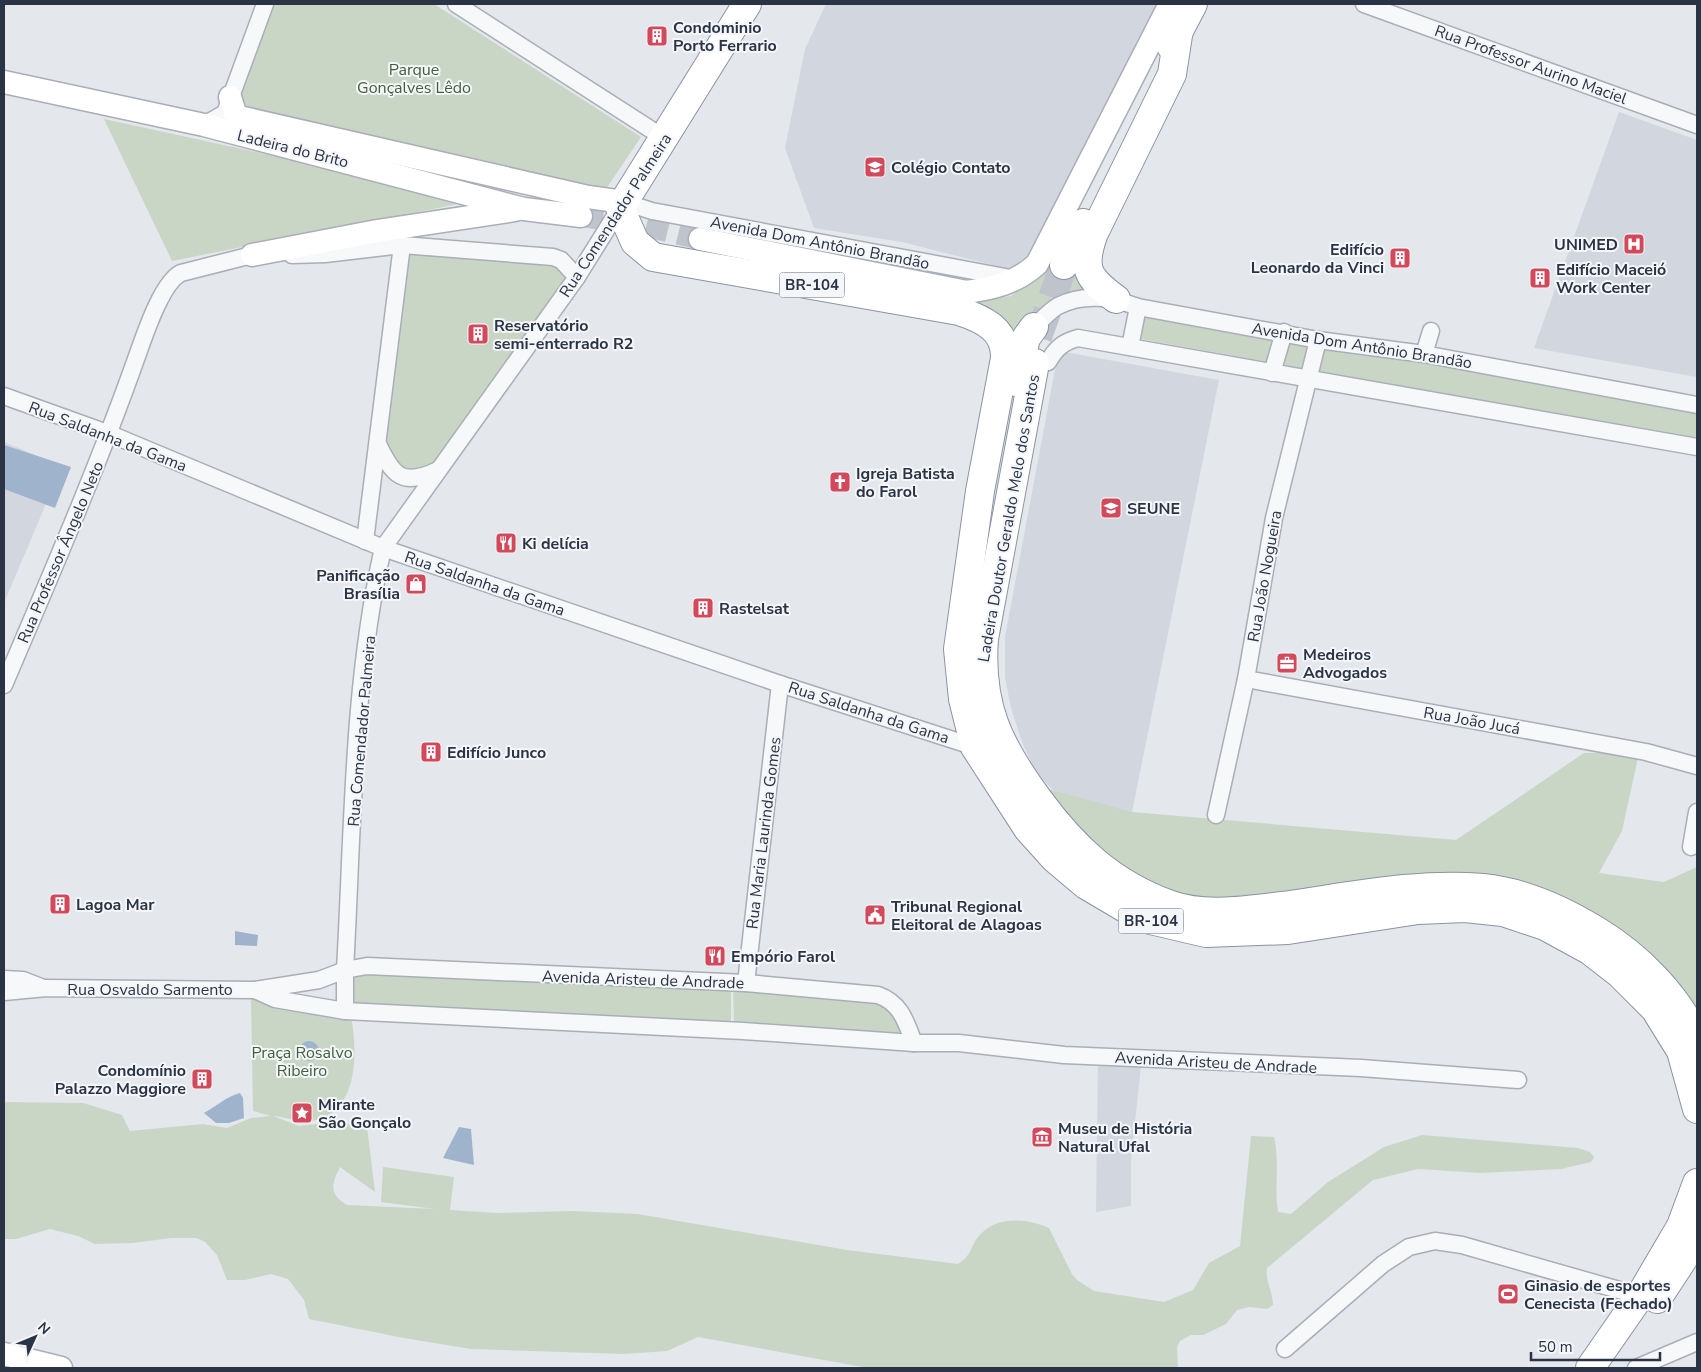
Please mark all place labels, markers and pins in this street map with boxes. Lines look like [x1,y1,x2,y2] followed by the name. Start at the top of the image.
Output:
[673,17,777,57] place label: Condominio Porto Ferrario
[645,24,669,48] building icon: Condominio Porto Ferrario
[863,155,887,179] school or university icon: Colégio Contato
[891,157,1011,179] place label: Colégio Contato
[1622,232,1646,256] hospital icon: UNIMED
[1554,234,1618,256] place label: UNIMED
[1251,239,1384,279] place label: Edifício Leonardo da Vinci
[1388,246,1412,270] building icon: Edifício Leonardo da Vinci
[1556,259,1666,299] place label: Edifício Maceió Work Center
[1528,266,1552,290] building icon: Edifício Maceió Work Center
[494,315,633,355] place label: Reservatório semi-enterrado R2
[466,322,490,346] building icon: Reservatório semi-enterrado R2
[856,463,955,503] place label: Igreja Batista do Farol
[828,470,852,494] church icon: Igreja Batista do Farol
[1099,496,1123,520] school or university icon: SEUNE
[1127,498,1180,520] place label: SEUNE
[494,531,518,555] restaurant icon: Ki delícia
[522,533,589,555] place label: Ki delícia
[316,565,400,605] place label: Panificação Brasília
[404,572,428,596] shop icon: Panificação Brasília
[691,596,715,620] building icon: Rastelsat
[719,598,790,620] place label: Rastelsat
[1303,644,1387,684] place label: Medeiros Advogados
[1275,651,1299,675] office icon: Medeiros Advogados
[419,740,443,764] building icon: Edifício Junco
[447,742,546,764] place label: Edifício Junco
[48,892,72,916] building icon: Lagoa Mar
[76,894,155,916] place label: Lagoa Mar
[891,896,1042,936] place label: Tribunal Regional Eleitoral de Alagoas
[863,903,887,927] public building icon: Tribunal Regional Eleitoral de Alagoas
[703,944,727,968] restaurant icon: Empório Farol
[731,946,835,968] place label: Empório Farol
[55,1060,186,1100] place label: Condomínio Palazzo Maggiore
[190,1067,214,1091] building icon: Condomínio Palazzo Maggiore
[318,1094,411,1134] place label: Mirante São Gonçalo
[290,1101,314,1125] place icon: Mirante São Gonçalo
[1058,1118,1192,1158] place label: Museu de História Natural Ufal
[1030,1125,1054,1149] museum icon: Museu de História Natural Ufal
[1524,1275,1673,1315] place label: Ginasio de esportes Cenecista (Fechado)
[1496,1282,1520,1306] sports icon: Ginasio de esportes Cenecista (Fechado)

